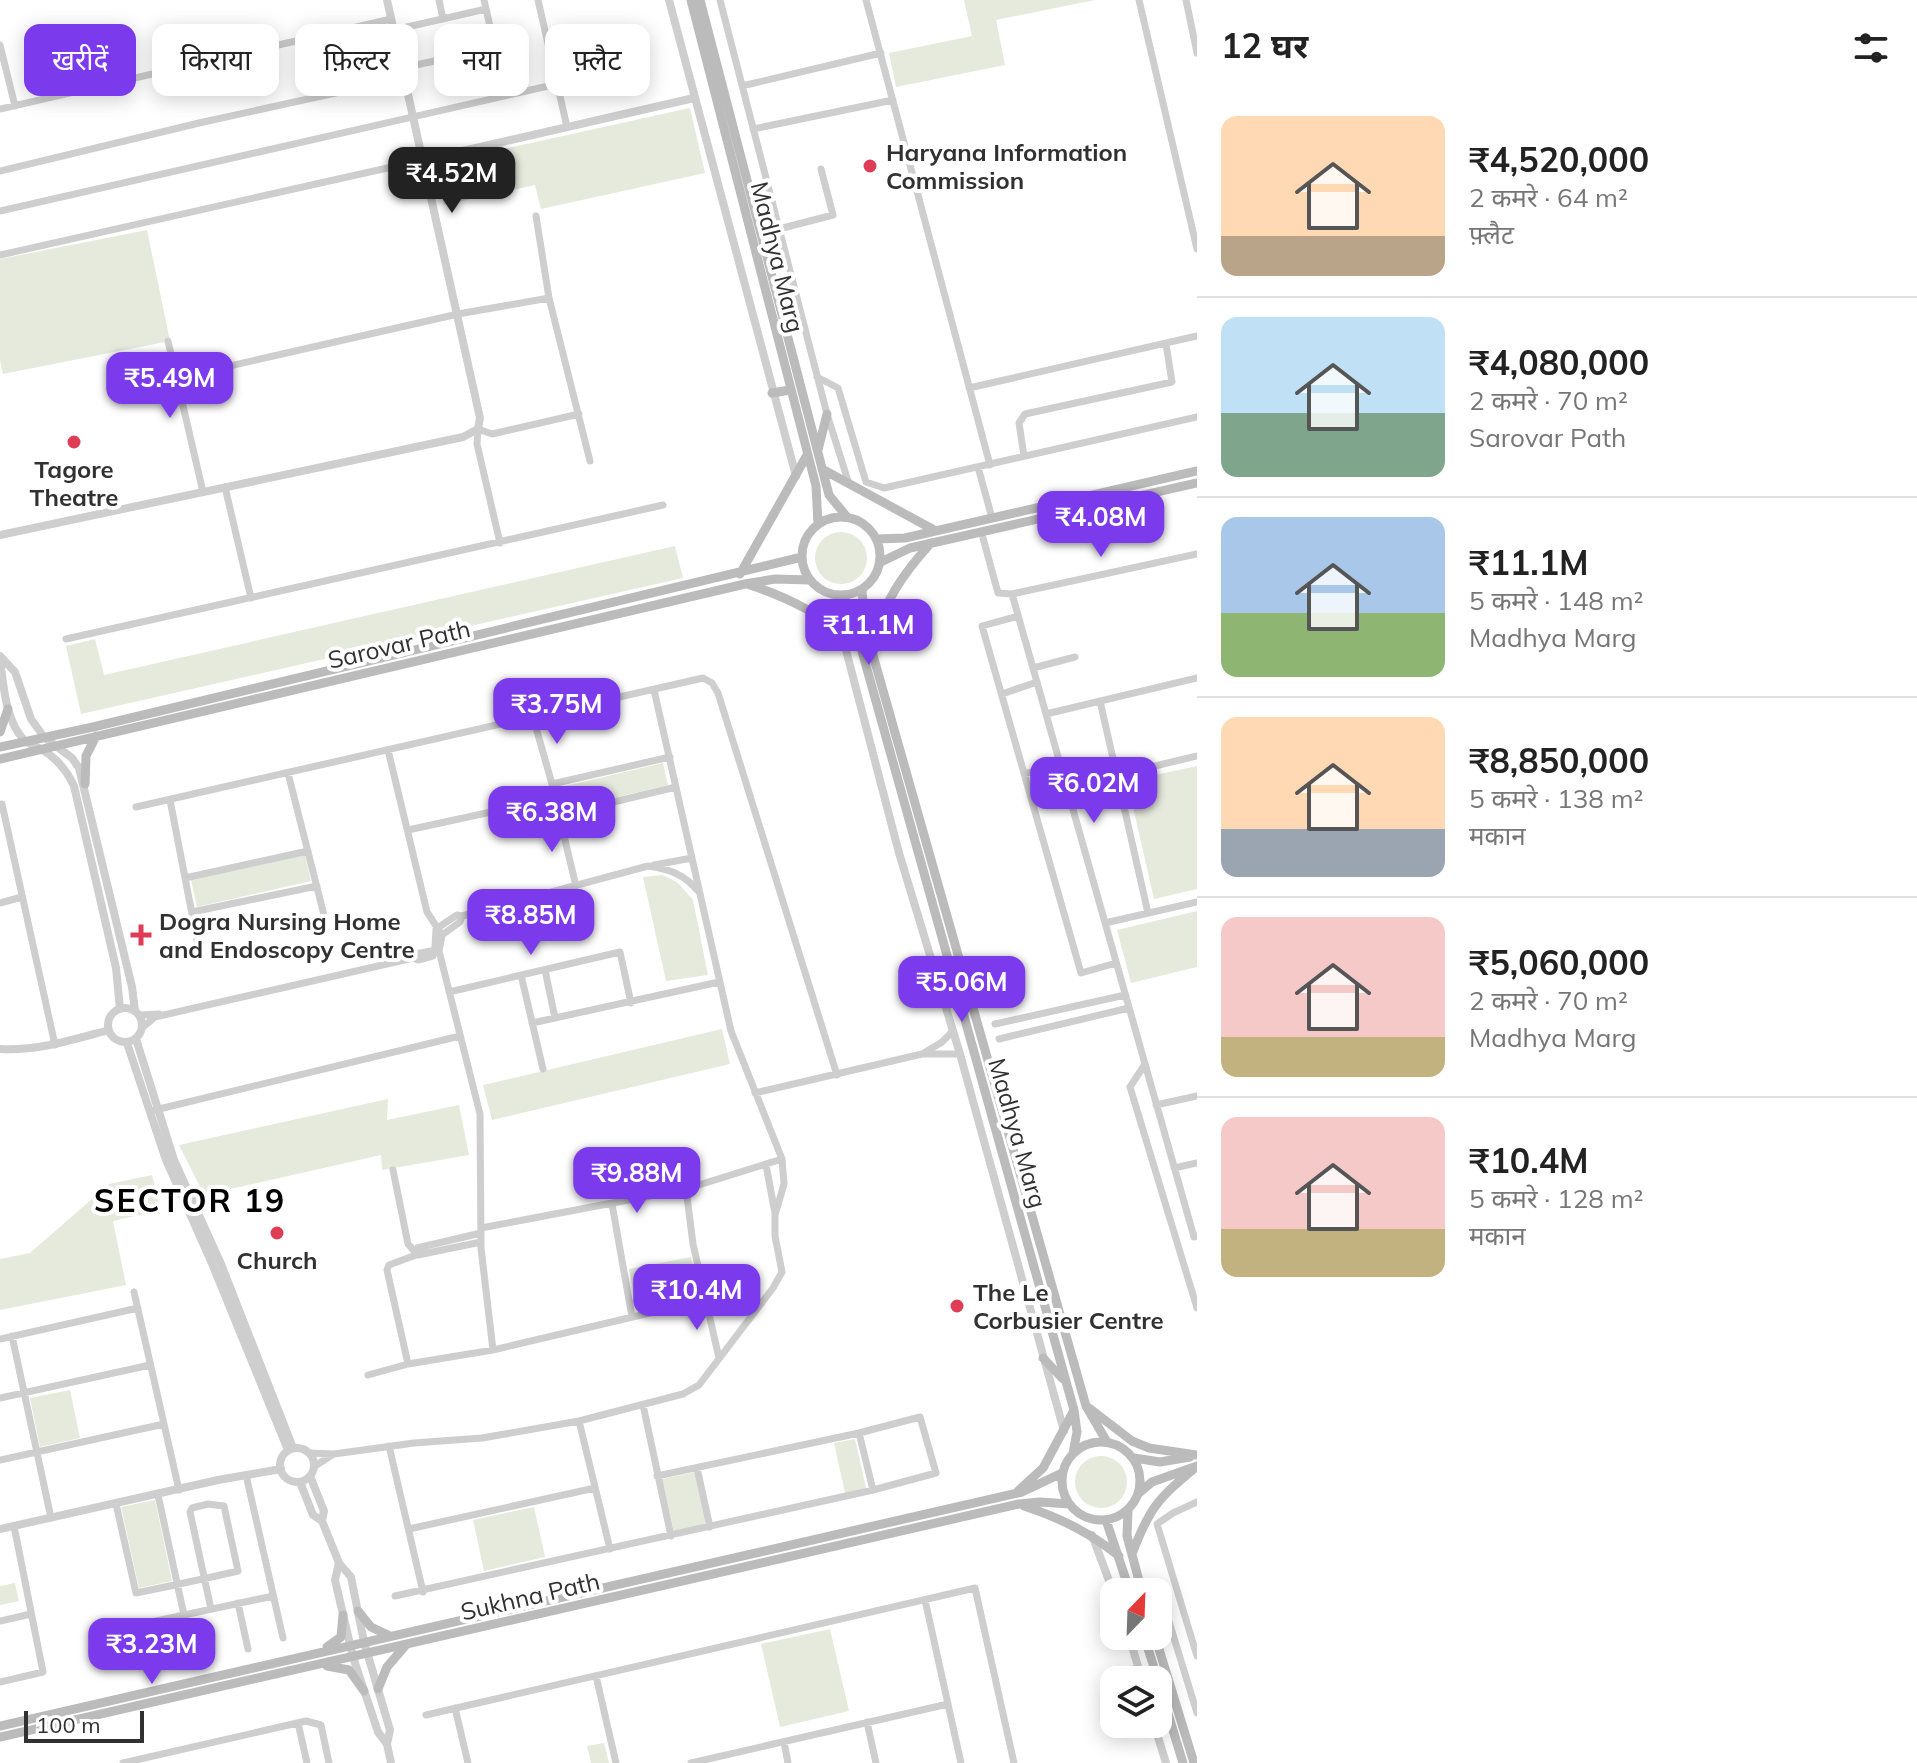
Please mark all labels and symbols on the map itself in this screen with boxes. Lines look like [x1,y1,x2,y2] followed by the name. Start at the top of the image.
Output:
[886,137,1127,195] place label: Haryana Information Commission
[387,147,517,215] pin: ₹4.52M
[861,157,879,175] marker: Haryana Information Commission
[745,178,811,336] street label: Madhya Marg
[105,352,235,420] pin: ₹5.49M
[65,433,83,451] marker: Tagore Theatre
[30,454,118,512] place label: Tagore Theatre
[1036,491,1166,559] pin: ₹4.08M
[804,599,934,667] pin: ₹11.1M
[325,613,473,675] street label: Sarovar Path
[492,678,622,746] pin: ₹3.75M
[1029,757,1159,825] pin: ₹6.02M
[487,786,617,854] pin: ₹6.38M
[466,889,596,957] pin: ₹8.85M
[159,906,415,964] place label: Dogra Nursing Home and Endoscopy Centre
[130,924,152,946] marker: Dogra Nursing Home and Endoscopy Centre
[897,956,1027,1024] pin: ₹5.06M
[982,1055,1054,1211] street label: Madhya Marg
[572,1147,702,1215] pin: ₹9.88M
[94,1180,286,1220] district label: SECTOR 19
[268,1224,286,1242] marker: Church
[236,1245,318,1275] place label: Church
[632,1264,762,1332] pin: ₹10.4M
[973,1277,1164,1335] place label: The Le Corbusier Centre
[948,1297,966,1315] marker: The Le Corbusier Centre
[458,1565,602,1627] street label: Sukhna Path
[1100,1578,1172,1650] north arrow
[87,1618,217,1686] pin: ₹3.23M
[24,1707,144,1743] scale bar

